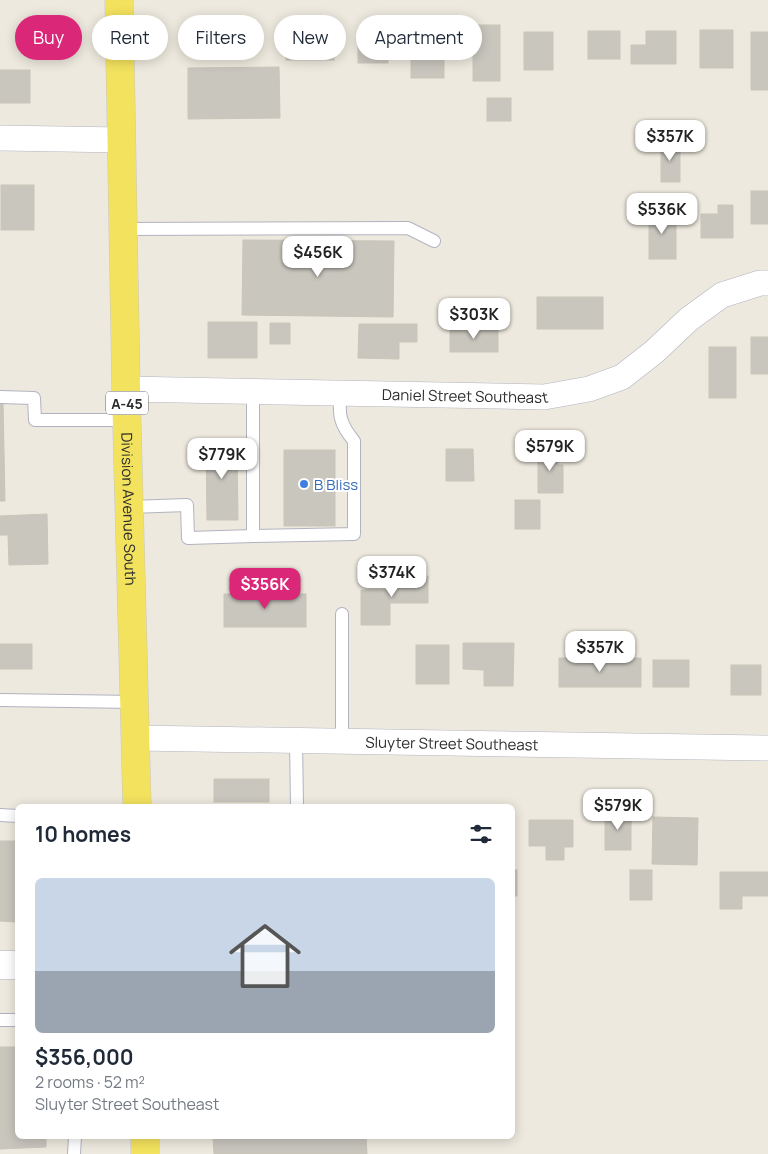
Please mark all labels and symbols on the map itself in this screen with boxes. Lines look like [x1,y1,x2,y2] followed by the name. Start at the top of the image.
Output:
[635,120,705,162] pin: $357K
[627,192,697,235] pin: $536K
[283,236,353,278] pin: $456K
[439,298,509,340] pin: $303K
[382,383,550,408] street label: Daniel Street Southeast
[106,392,148,414] road number: A-45
[515,430,585,472] pin: $579K
[117,432,142,586] street label: Division Avenue South
[187,438,257,480] pin: $779K
[314,474,358,495] place label: B Bliss
[298,478,310,490] marker: B Bliss
[357,556,427,598] pin: $374K
[230,568,300,610] pin: $356K
[565,630,635,673] pin: $357K
[365,731,539,755] street label: Sluyter Street Southeast
[583,788,653,831] pin: $579K

